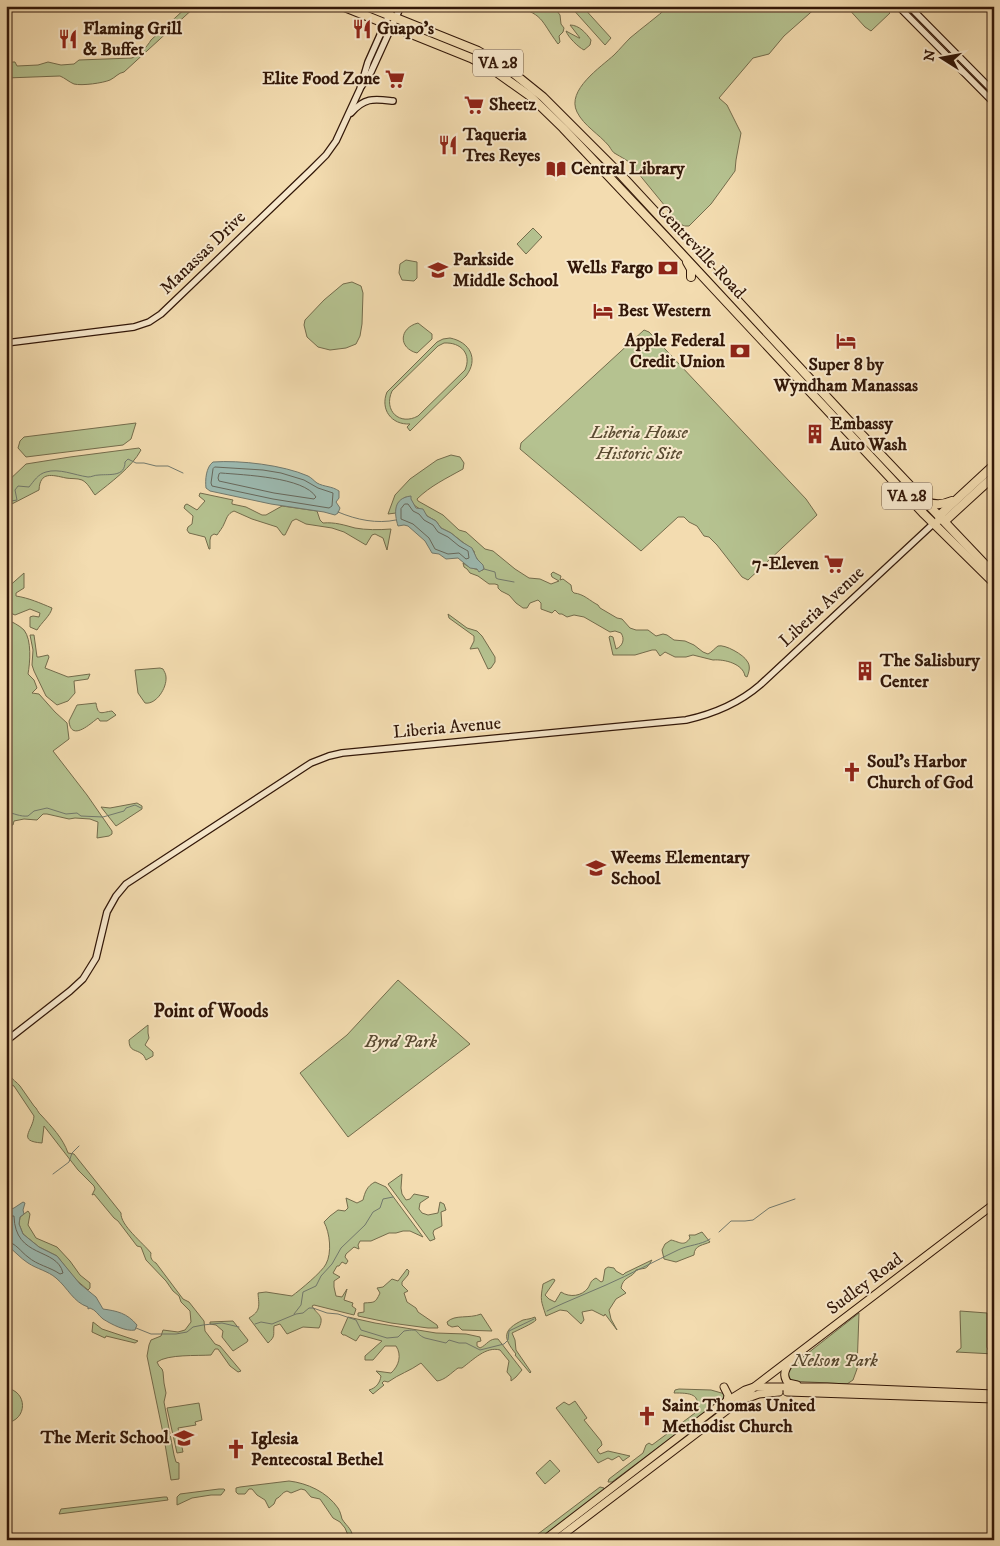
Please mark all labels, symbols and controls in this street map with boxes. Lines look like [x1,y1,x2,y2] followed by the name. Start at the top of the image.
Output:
[83,18,183,61] place label: Flaming Grill & Buffet
[351,18,373,40] restaurant icon: Guapo's
[377,18,434,40] place label: Guapo's
[57,28,79,50] restaurant icon: Flaming Grill & Buffet
[918,32,968,82] north arrow
[920,48,940,63] text: N
[473,49,523,76] road number: VA 28
[262,68,381,90] place label: Elite Food Zone
[384,68,406,90] supermarket icon: Elite Food Zone
[463,94,485,116] supermarket icon: Sheetz
[489,94,536,116] place label: Sheetz
[462,124,540,167] place label: Taqueria Tres Reyes
[437,134,459,156] restaurant icon: Taqueria Tres Reyes
[545,158,567,180] library icon: Central Library
[571,158,685,180] place label: Central Library
[652,200,750,304] street label: Centreville Road
[156,207,250,299] street label: Manassas Drive
[453,249,559,292] place label: Parkside Middle School
[566,257,653,279] place label: Wells Fargo
[657,257,679,279] bank icon: Wells Fargo
[427,259,449,281] school or university icon: Parkside Middle School
[592,300,614,322] hotel icon: Best Western
[618,300,711,322] place label: Best Western
[624,330,726,373] place label: Apple Federal Credit Union
[835,330,857,352] hotel icon: Super 8 by Wyndham Manassas
[729,340,751,362] bank icon: Apple Federal Credit Union
[773,354,918,397] place label: Super 8 by Wyndham Manassas
[829,413,908,456] place label: Embassy Auto Wash
[589,422,689,465] park label: Liberia House Historic Site
[804,423,826,445] building icon: Embassy Auto Wash
[882,482,932,510] road number: VA 28
[752,553,820,575] place label: 7-Eleven
[823,553,845,575] supermarket icon: 7-Eleven
[775,562,869,652] street label: Liberia Avenue
[879,650,980,693] place label: The Salisbury Center
[854,660,876,682] building icon: The Salisbury Center
[392,712,502,744] street label: Liberia Avenue
[867,751,974,794] place label: Soul's Harbor Church of God
[841,761,863,783] church icon: Soul's Harbor Church of God
[610,847,750,890] place label: Weems Elementary School
[585,857,607,879] school or university icon: Weems Elementary School
[154,1000,269,1023] district label: Point of Woods
[364,1031,437,1053] park label: Byrd Park
[823,1248,907,1320] street label: Sudley Road
[791,1350,878,1372] park label: Nelson Park
[662,1395,816,1438] place label: Saint Thomas United Methodist Church
[636,1405,658,1427] church icon: Saint Thomas United Methodist Church
[40,1427,170,1449] place label: The Merit School
[173,1427,195,1449] school or university icon: The Merit School
[251,1428,384,1471] place label: Iglesia Pentecostal Bethel
[225,1438,247,1460] church icon: Iglesia Pentecostal Bethel

